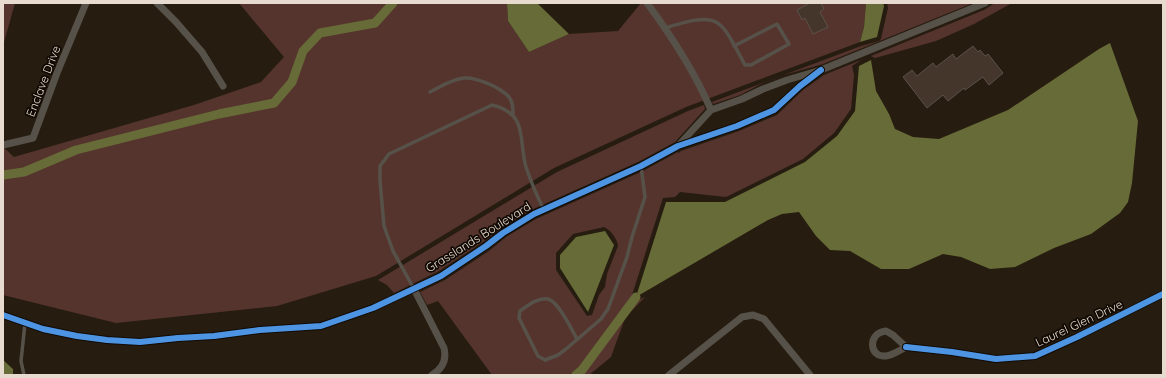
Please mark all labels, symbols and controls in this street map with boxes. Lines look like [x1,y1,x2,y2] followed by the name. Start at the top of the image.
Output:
[23,43,64,119] street label: Enclave Drive
[423,199,533,275] street label: Grasslands Boulevard
[1033,296,1125,350] street label: Laurel Glen Drive

